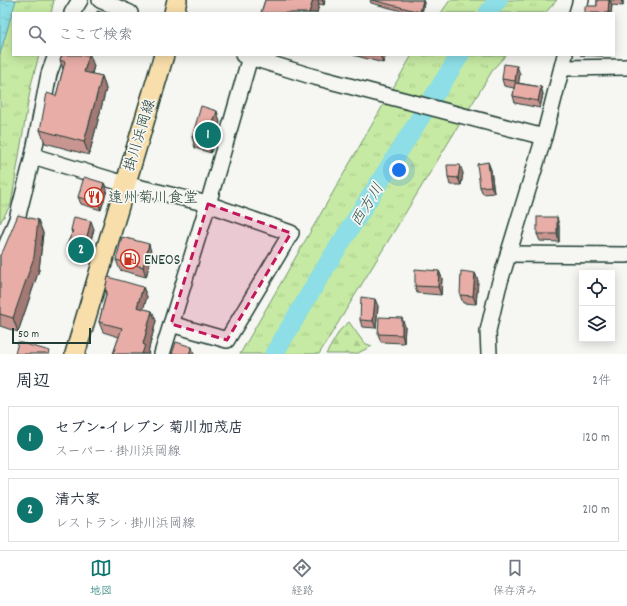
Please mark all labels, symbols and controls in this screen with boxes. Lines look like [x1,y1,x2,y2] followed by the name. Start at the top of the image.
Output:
[12,12,615,56] search box
[26,23,48,45] icon: search
[58,25,133,47] text: ここで検索
[119,96,162,175] street label: 掛川浜岡線
[195,120,221,150] pin: 1
[389,160,409,180] your location
[346,179,391,232] water label: 西方川
[83,186,105,208] restaurant icon: 遠州菊川食堂
[108,188,198,210] place label: 遠州菊川食堂
[68,235,94,265] pin: 2
[119,248,141,270] fuel station icon: ENEOS
[144,250,180,272] place label: ENEOS
[579,270,615,342] map controls
[579,270,615,306] button: locate
[579,306,615,342] button: layers
[12,326,91,345] scale bar
[18,327,39,343] text: 50 m
[16,371,50,395] text: 周辺
[592,372,611,391] text: 2件
[55,418,244,440] text: セブン-イレブン 菊川加茂店
[29,429,31,448] text: 1
[582,429,610,448] text: 120 m
[55,443,180,462] text: スーパー · 掛川浜岡線
[55,490,100,512] text: 清六家
[27,501,33,520] text: 2
[582,501,610,520] text: 210 m
[55,515,195,534] text: レストラン · 掛川浜岡線
[90,557,112,600] tab: 地図
[291,557,313,600] tab: 経路
[493,557,537,600] tab: 保存済み

